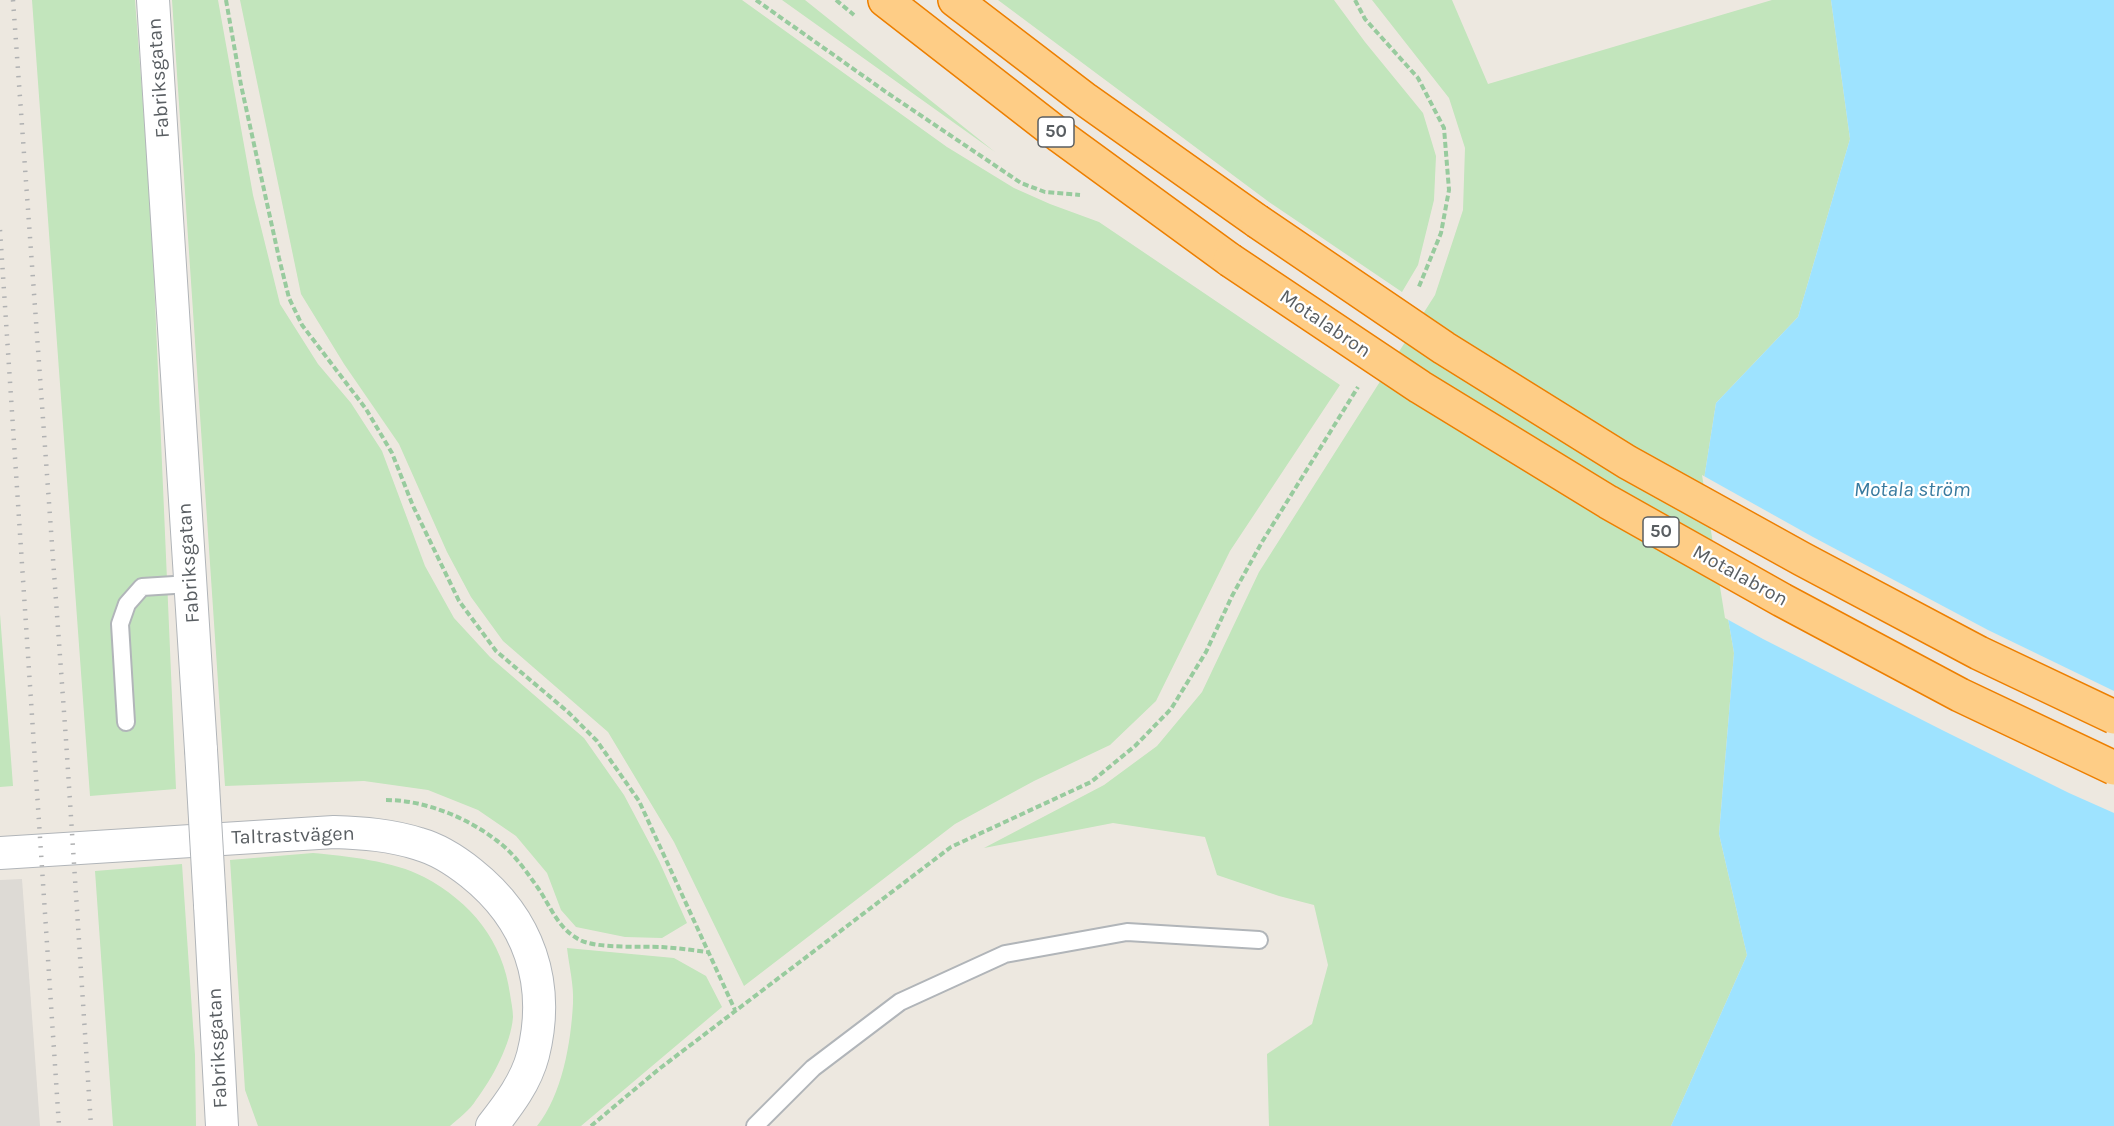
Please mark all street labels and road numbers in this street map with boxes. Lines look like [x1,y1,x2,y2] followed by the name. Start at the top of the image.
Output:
[143,17,175,139] street label: Fabriksgatan
[1038,117,1074,147] road number: 50
[1275,285,1375,363] street label: Motalabron
[173,502,205,624] street label: Fabriksgatan
[1643,517,1679,547] road number: 50
[1688,540,1792,612] street label: Motalabron
[231,822,355,850] street label: Taltrastvägen
[203,987,233,1109] street label: Fabriksgatan

